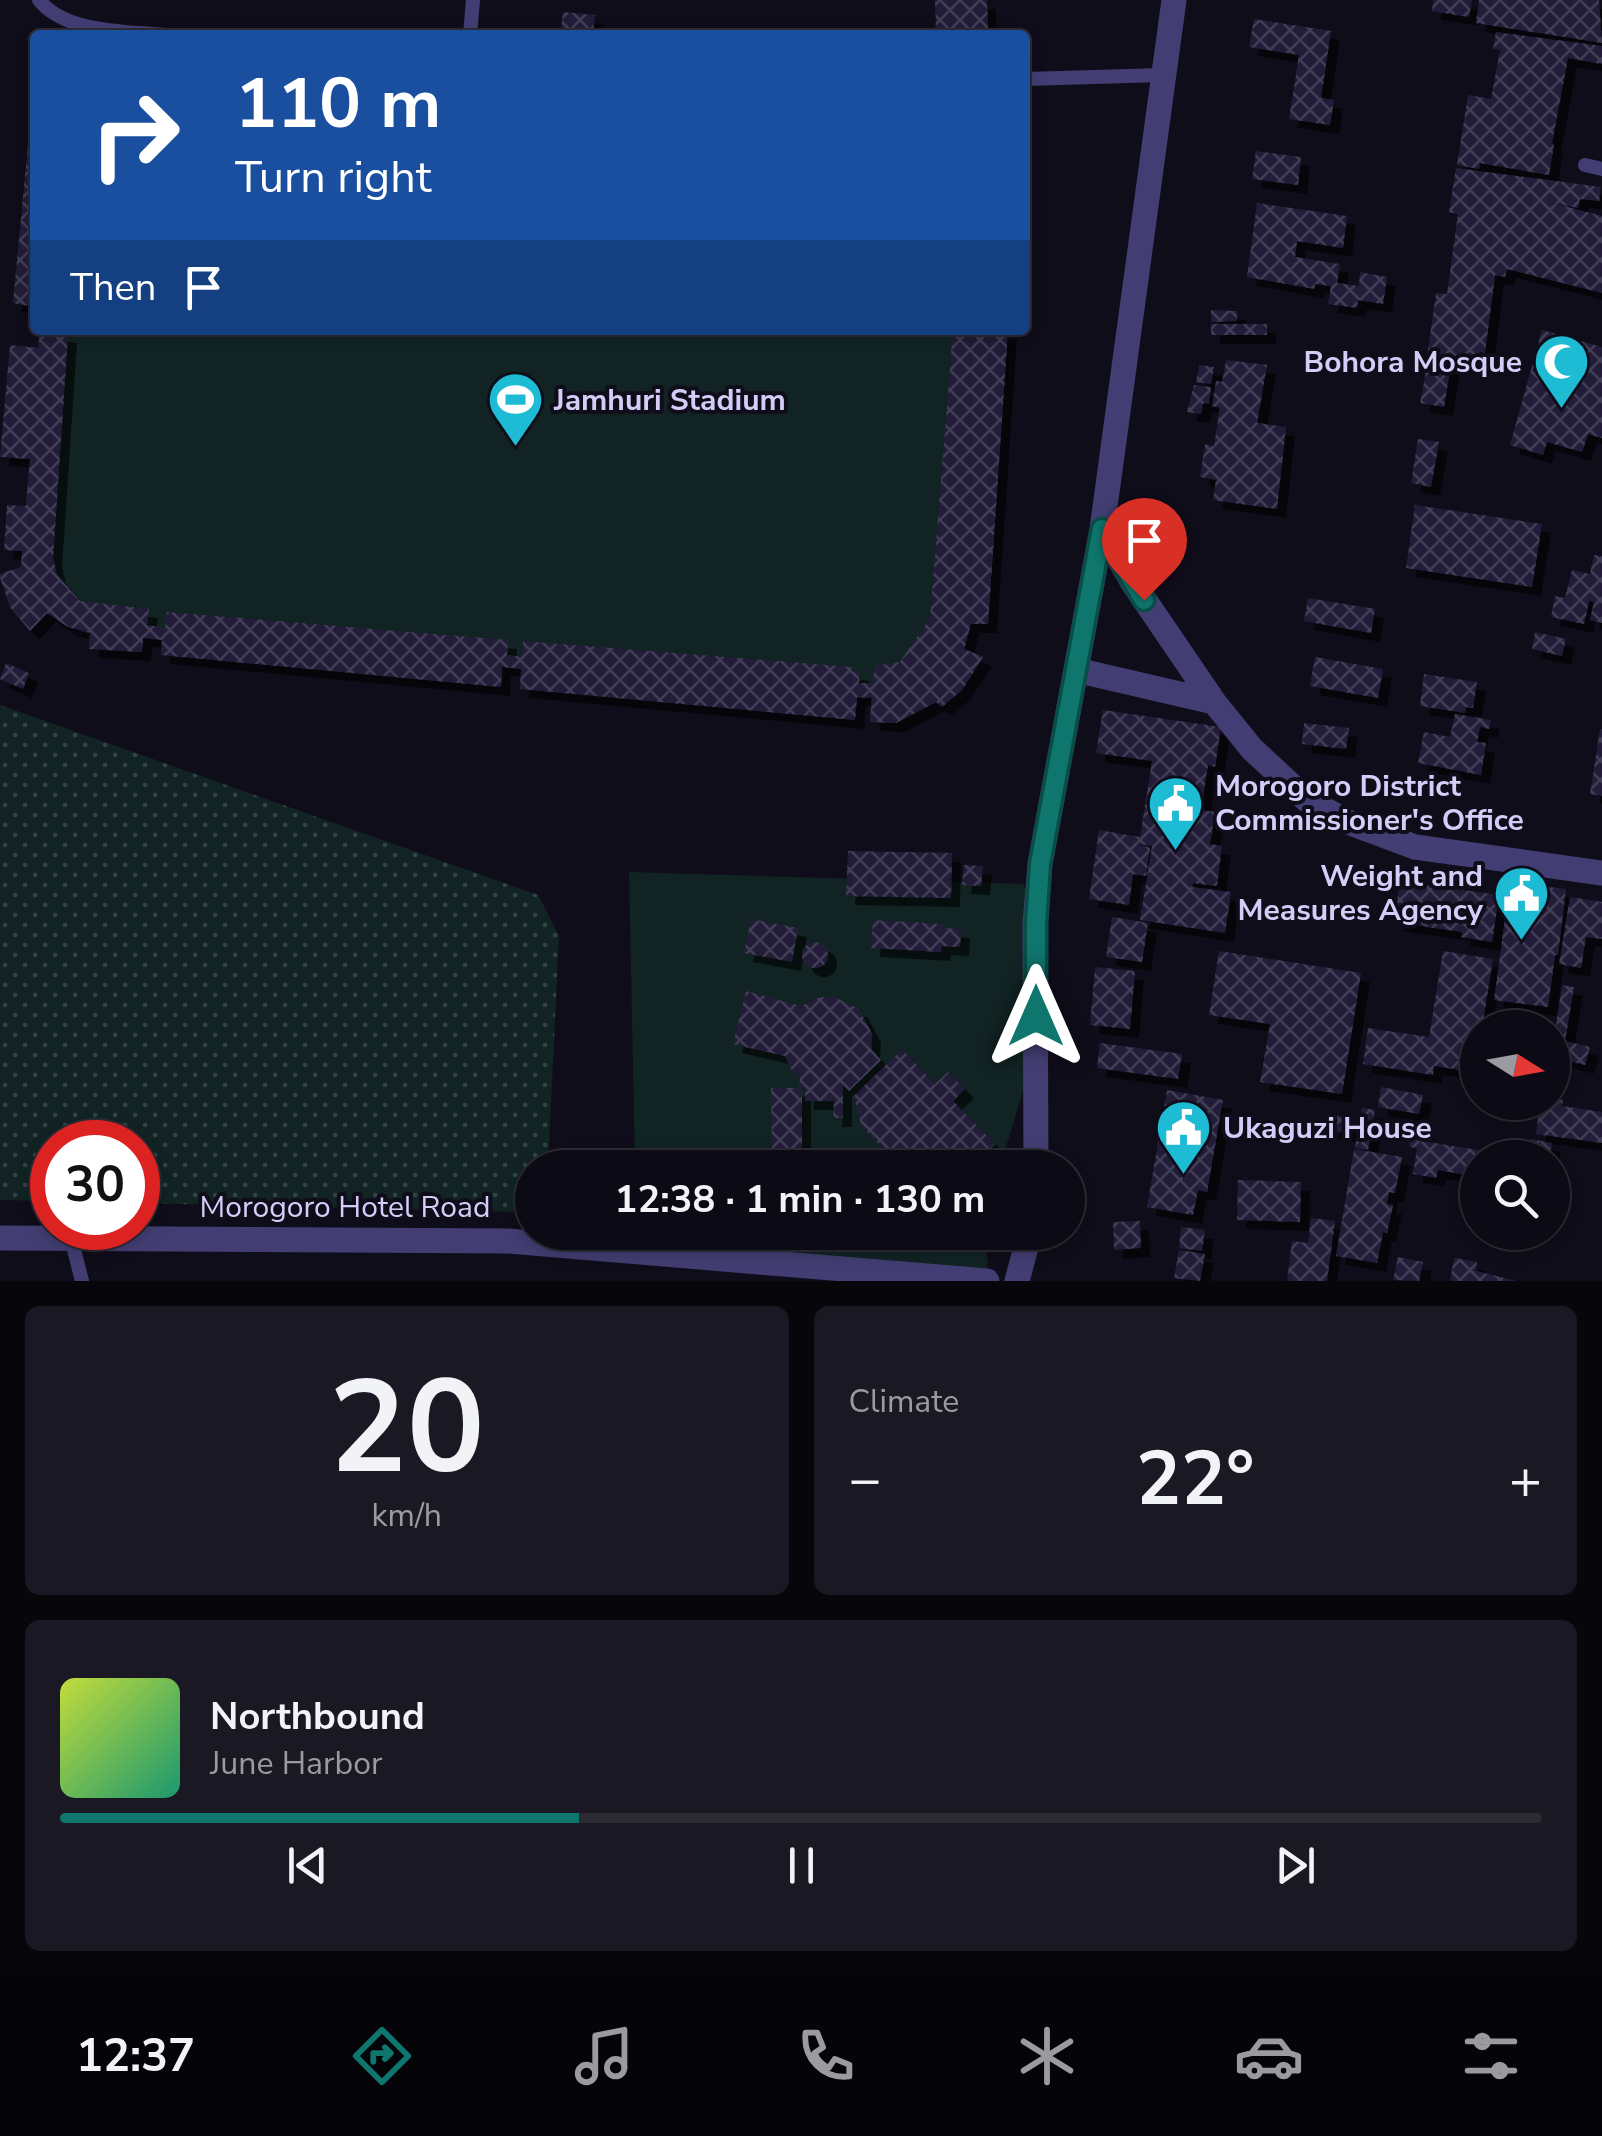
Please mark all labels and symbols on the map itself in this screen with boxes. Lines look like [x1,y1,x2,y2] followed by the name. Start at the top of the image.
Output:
[1531,332,1591,411] mosque icon: Bohora Mosque
[1304,342,1522,383] place label: Bohora Mosque
[485,370,545,449] sports icon: Jamhuri Stadium
[553,380,786,421] place label: Jamhuri Stadium
[1102,498,1187,601] pin
[1215,766,1524,841] place label: Morogoro District Commissioner's Office
[1146,773,1206,852] public building icon: Morogoro District Commissioner's Office
[1237,856,1483,931] place label: Weight and Measures Agency
[1492,863,1552,942] public building icon: Weight and Measures Agency
[984,964,1088,1068] position arrow
[1460,1010,1570,1120] north arrow
[1154,1098,1214,1177] public building icon: Ukaguzi House
[1223,1108,1432,1149] place label: Ukaguzi House
[30,1120,160,1250] speed limit sign: 30
[200,1187,490,1228] street label: Morogoro Hotel Road

